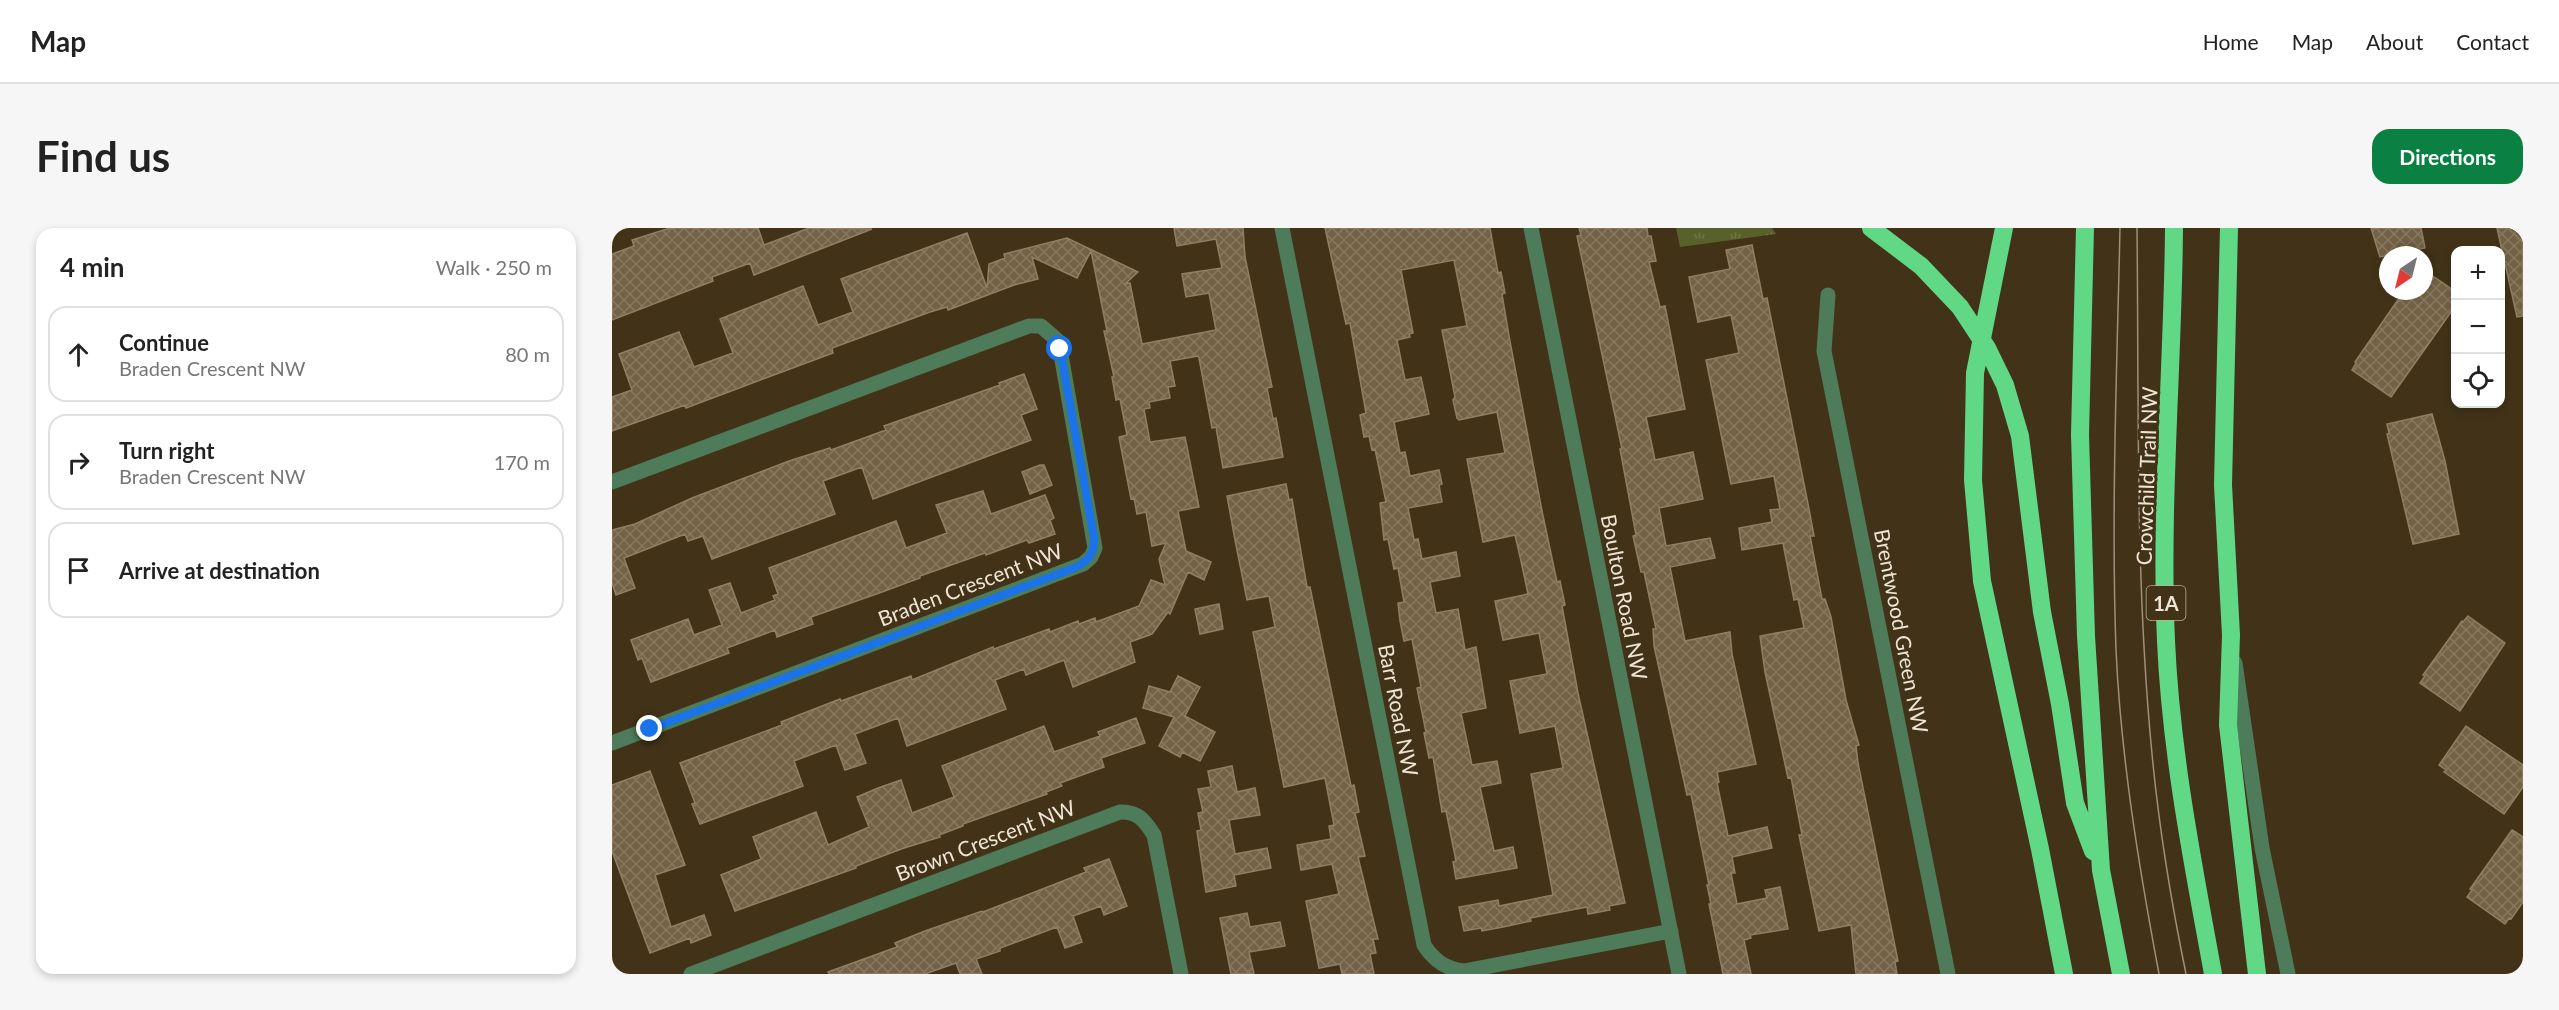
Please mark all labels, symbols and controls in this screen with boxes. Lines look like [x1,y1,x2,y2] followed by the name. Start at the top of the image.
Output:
[30,24,86,58] text: Map
[2203,29,2259,54] text: Home
[2292,29,2333,54] text: Map
[2366,29,2423,54] text: About
[2456,29,2529,54] text: Contact
[2372,129,2523,184] button: Directions
[36,131,170,181] text: Find us
[2379,246,2433,300] north arrow
[2451,246,2505,408] map controls
[2451,246,2505,300] button: +
[60,251,124,283] text: 4 min
[436,255,552,279] text: Walk · 250 m
[2451,300,2505,354] button: −
[119,329,209,356] text: Continue
[1046,335,1072,361] route start
[62,338,95,371] icon: ahead
[505,342,550,366] text: 80 m
[2451,354,2505,408] button: locate
[119,356,305,380] text: Braden Crescent NW
[2130,386,2162,566] street label: Crowchild Trail NW
[119,437,214,464] text: Turn right
[62,446,95,479] icon: right
[494,450,550,474] text: 170 m
[119,464,305,488] text: Braden Crescent NW
[1597,512,1653,682] street label: Boulton Road NW
[1870,527,1934,735] street label: Brentwood Green NW
[874,537,1066,631] street label: Braden Crescent NW
[62,554,95,587] icon: arrive
[119,557,320,584] text: Arrive at destination
[2146,586,2186,620] road number: 1A
[1374,642,1424,778] street label: Barr Road NW
[636,715,662,741] route end
[892,794,1079,886] street label: Brown Crescent NW

